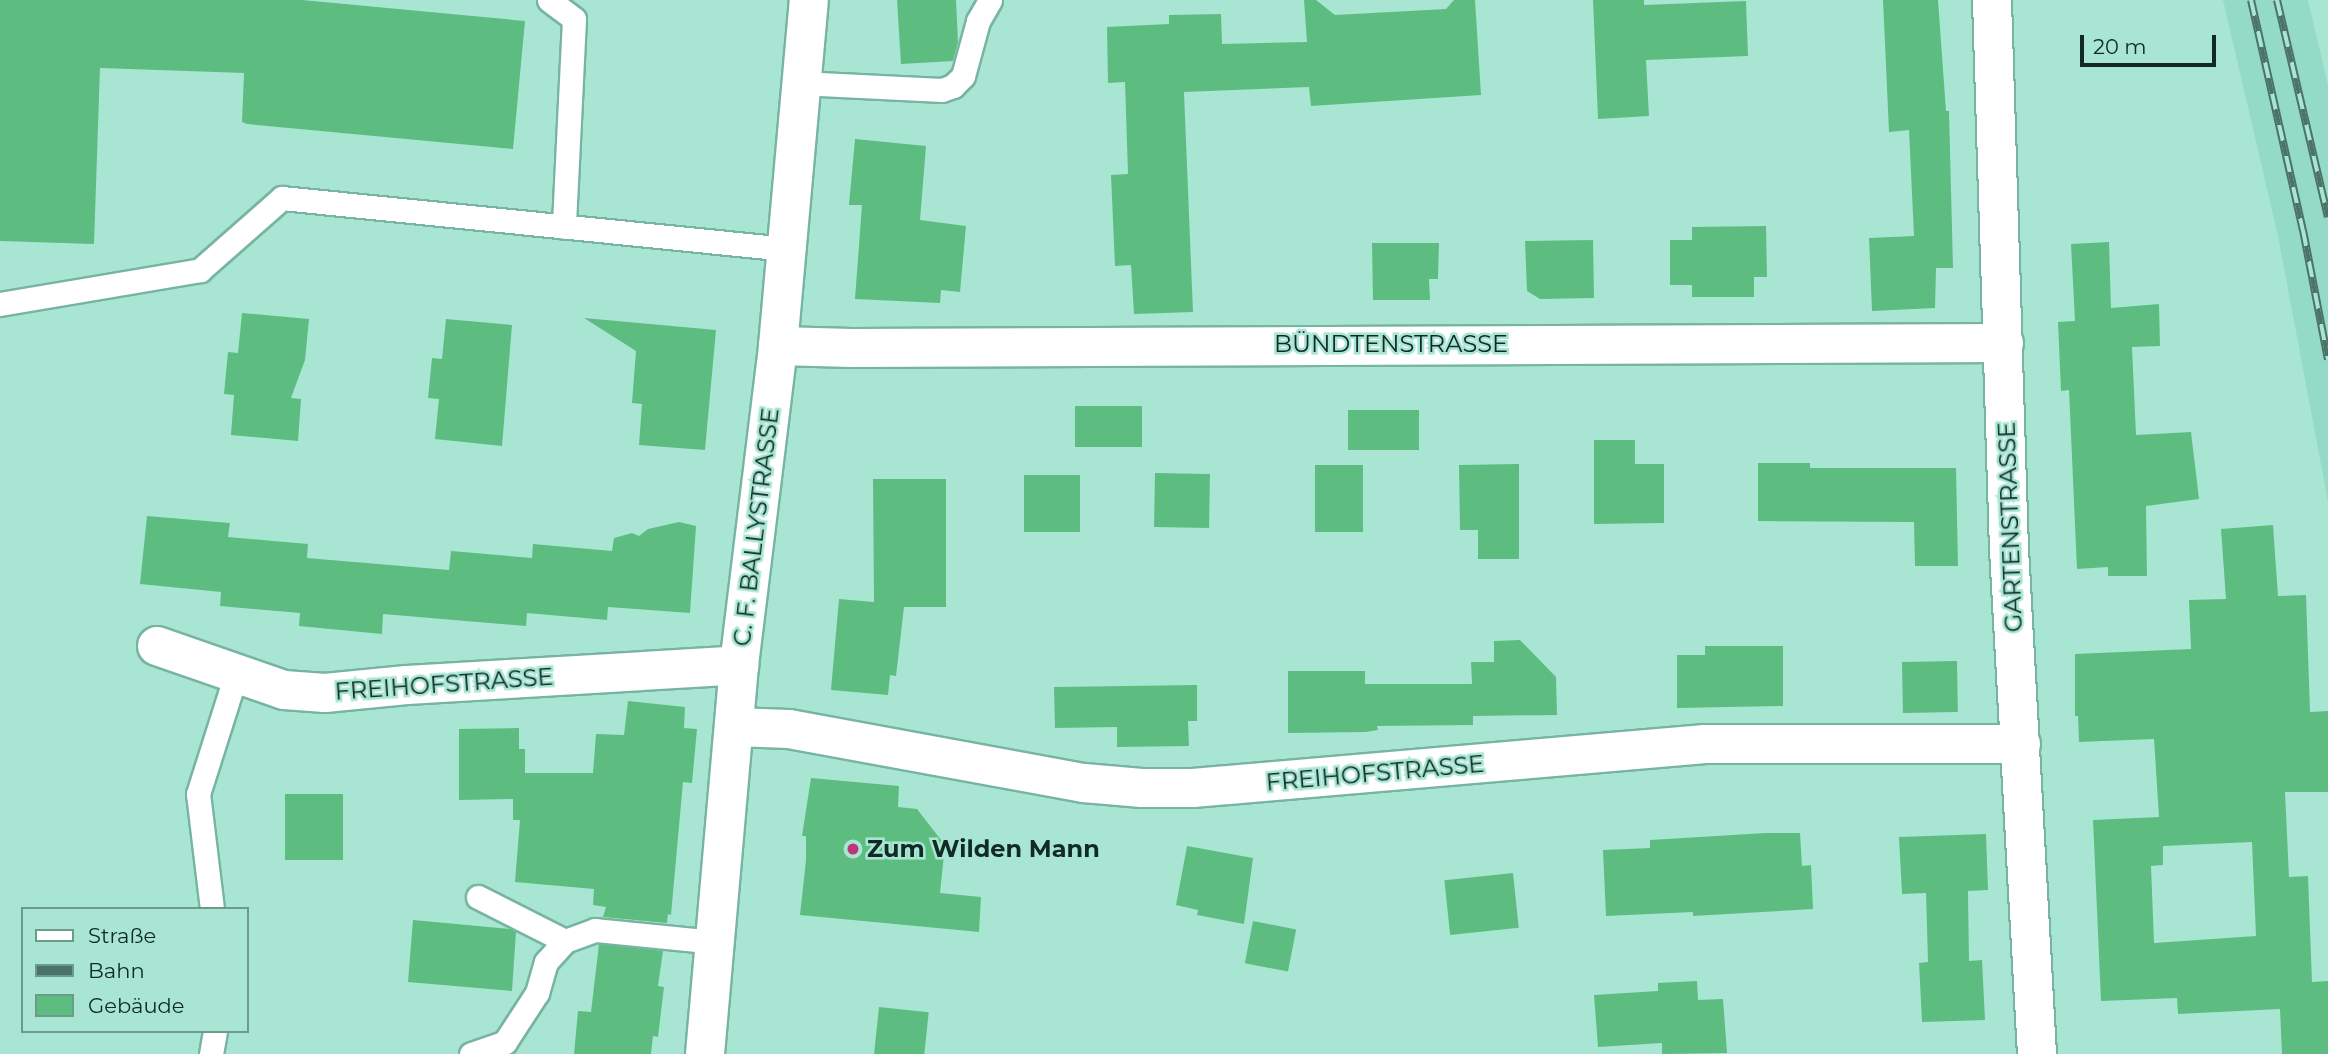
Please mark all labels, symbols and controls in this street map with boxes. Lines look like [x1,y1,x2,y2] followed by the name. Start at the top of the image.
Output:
[2083,21,2220,65] scale bar
[2093,34,2147,59] text: 20 m
[1274,330,1508,358] street label: BÜNDTENSTRASSE
[727,406,785,648] street label: C. F. BALLYSTRASSE
[1992,421,2028,633] street label: GARTENSTRASSE
[334,662,554,706] street label: FREIHOFSTRASSE
[1265,749,1485,797] street label: FREIHOFSTRASSE
[867,835,1100,863] place label: Zum Wilden Mann
[845,841,861,857] marker: Zum Wilden Mann
[21,907,248,1033] legend
[88,923,156,948] text: Straße
[88,958,145,983] text: Bahn
[88,993,185,1018] text: Gebäude

